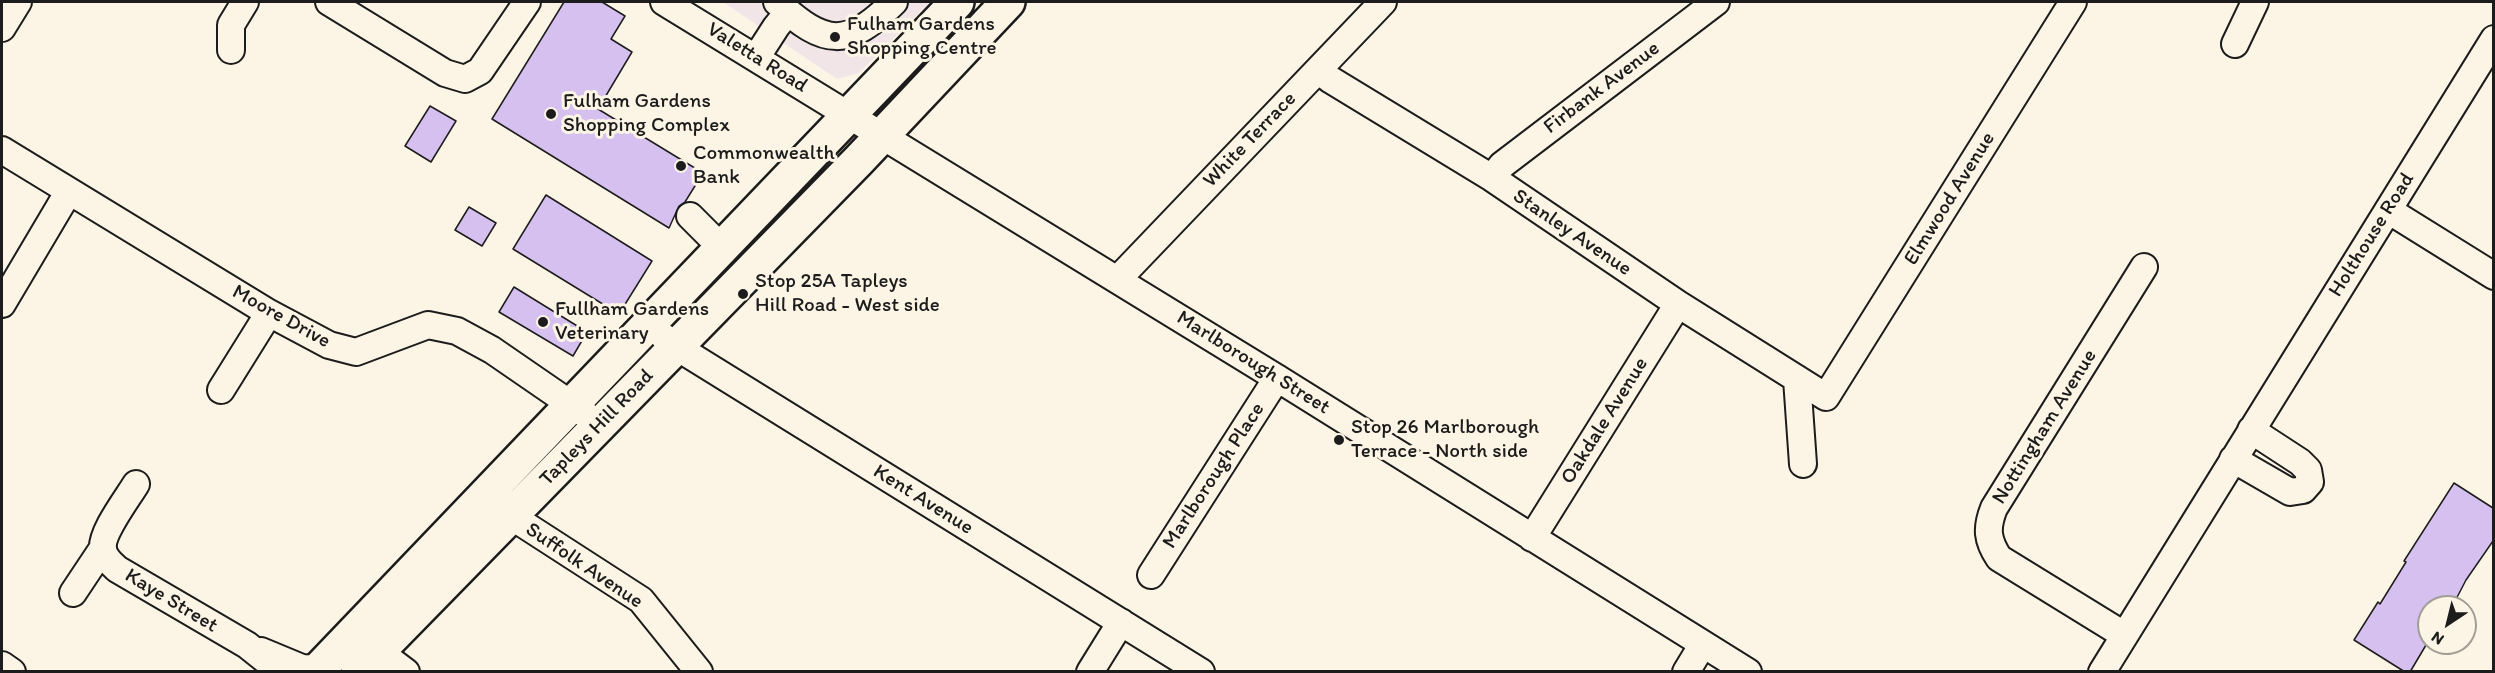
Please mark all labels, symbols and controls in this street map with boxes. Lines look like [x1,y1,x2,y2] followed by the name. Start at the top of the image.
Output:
[847,12,996,62] place label: Fulham Gardens Shopping Centre
[702,17,812,99] street label: Valetta Road
[828,30,842,44] marker: Fulham Gardens Shopping Centre
[1539,36,1665,140] street label: Firbank Avenue
[1198,87,1302,193] street label: White Terrace
[563,89,730,139] place label: Fulham Gardens Shopping Complex
[544,107,558,121] marker: Fulham Gardens Shopping Complex
[1899,128,2001,270] street label: Elmwood Avenue
[693,141,835,191] place label: Commonwealth Bank
[674,159,688,173] marker: Commonwealth Bank
[2324,168,2420,302] street label: Holthouse Road
[1508,184,1636,282] street label: Stanley Avenue
[755,269,940,319] place label: Stop 25A Tapleys Hill Road - West side
[227,280,335,354] street label: Moore Drive
[736,287,750,301] marker: Stop 25A Tapleys Hill Road - West side
[555,297,709,347] place label: Fullham Gardens Veterinary
[1172,306,1334,420] street label: Marlborough Street
[536,315,550,329] marker: Fullham Gardens Veterinary
[1987,345,2103,509] street label: Nottingham Avenue
[1556,353,1654,489] street label: Oakdale Avenue
[535,364,659,492] street label: Tapleys Hill Road
[1157,398,1271,554] street label: Marlborough Place
[1351,415,1539,465] place label: Stop 26 Marlborough Terrace - North side
[1332,433,1346,447] marker: Stop 26 Marlborough Terrace - North side
[868,459,978,541] street label: Kent Avenue
[520,517,648,615] street label: Suffolk Avenue
[120,563,222,639] street label: Kaye Street
[2417,595,2477,655] north arrow
[2428,628,2447,649] text: N

